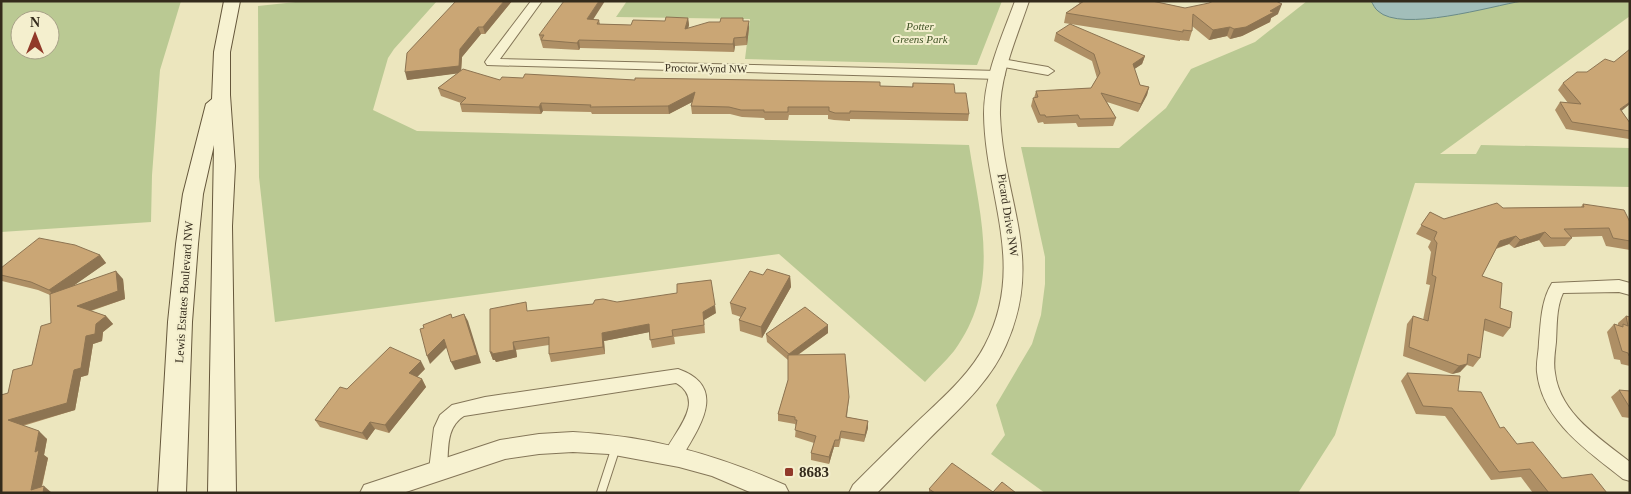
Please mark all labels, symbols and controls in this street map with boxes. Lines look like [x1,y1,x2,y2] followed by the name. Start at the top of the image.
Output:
[10,10,60,60] north arrow
[30,15,40,30] text: N
[892,20,949,45] park label: Potter Greens Park
[665,61,748,75] street label: Proctor Wynd NW
[995,172,1022,258] street label: Picard Drive NW
[172,220,196,363] street label: Lewis Estates Boulevard NW
[799,464,829,480] place label: 8683
[783,466,795,478] marker: 8683

